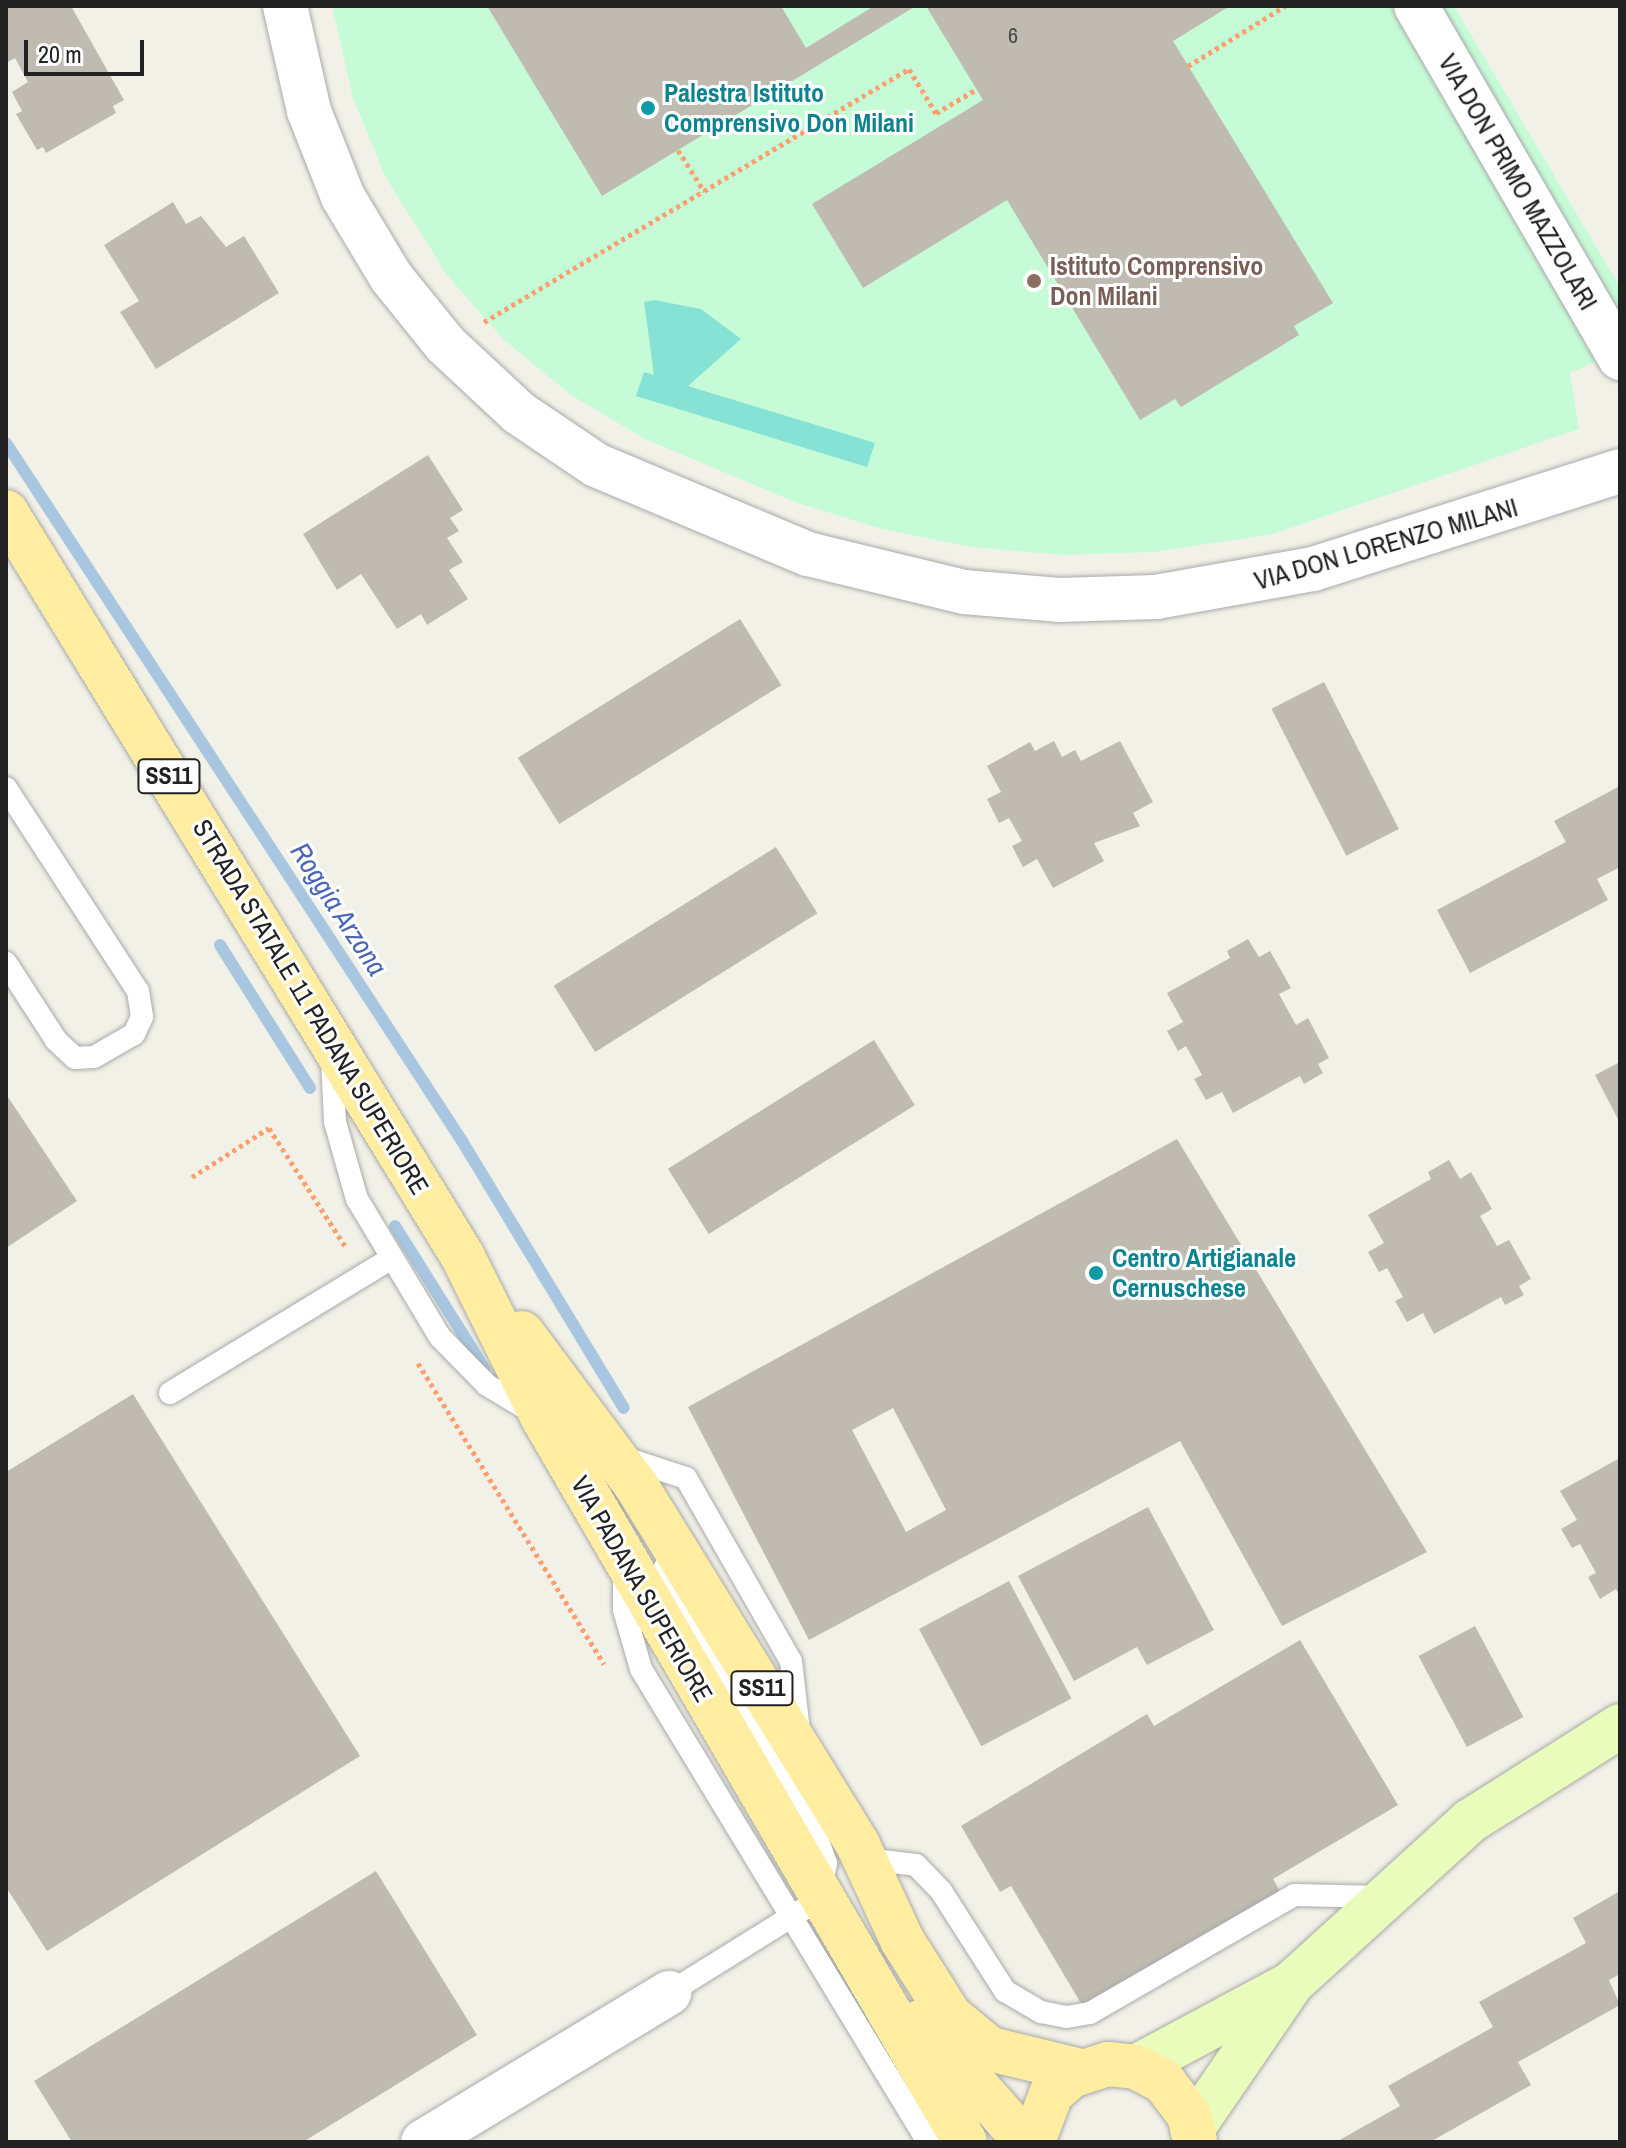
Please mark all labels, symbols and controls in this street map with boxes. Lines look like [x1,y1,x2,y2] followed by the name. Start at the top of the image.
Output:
[1008,23,1018,49] house number: 6
[28,24,148,74] scale bar
[38,38,82,70] text: 20 m
[1432,48,1604,316] street label: VIA DON PRIMO MAZZOLARI
[664,77,914,138] place label: Palestra Istituto Comprensivo Don Milani
[639,99,657,117] marker: Palestra Istituto Comprensivo Don Milani
[1050,250,1263,312] place label: Istituto Comprensivo Don Milani
[1025,272,1043,290] marker: Istituto Comprensivo Don Milani
[1250,491,1522,597] street label: VIA DON LORENZO MILANI
[137,756,201,796] road number: SS11
[186,813,436,1201] street label: STRADA STATALE 11 PADANA SUPERIORE
[283,836,395,982] water label: Roggia Arzona
[1112,1242,1297,1304] place label: Centro Artigianale Cernuschese
[1087,1264,1105,1282] marker: Centro Artigianale Cernuschese
[564,1470,720,1708] street label: VIA PADANA SUPERIORE
[730,1668,794,1708] road number: SS11

